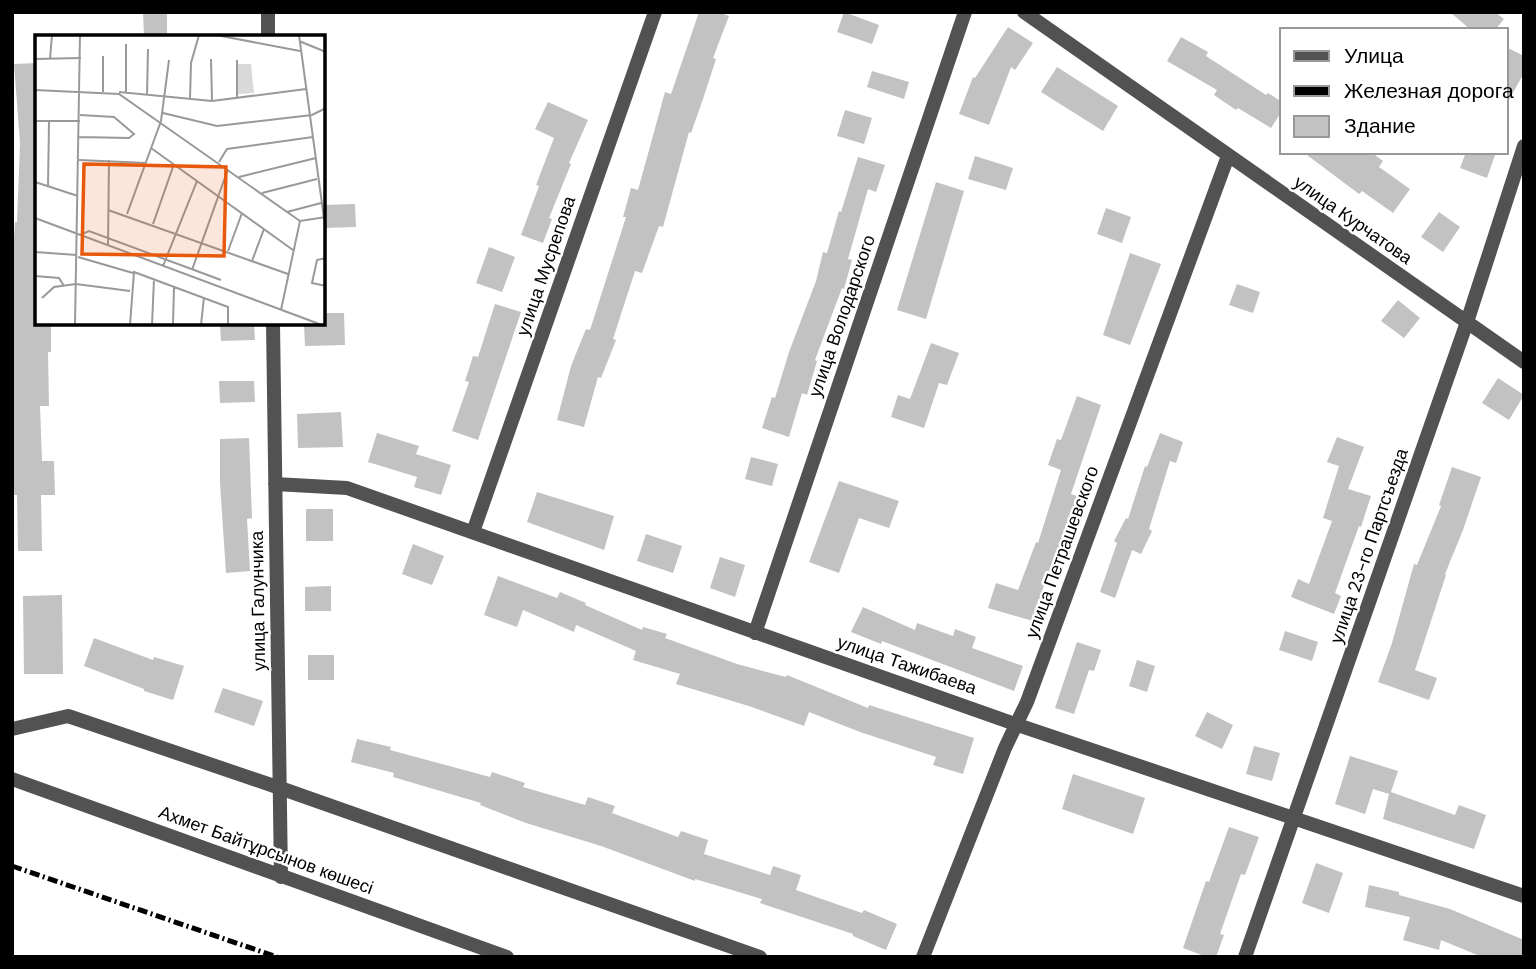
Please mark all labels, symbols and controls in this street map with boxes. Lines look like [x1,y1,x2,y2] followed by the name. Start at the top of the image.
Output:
[1280,28,1508,154] legend
[35,35,326,326] inset map
[1344,42,1404,70] text: Улица
[1344,77,1514,105] text: Железная дорога
[1344,112,1416,140] text: Здание
[1289,170,1418,270] street label: улица Курчатова
[511,192,582,339] street label: улица Мусрепова
[803,232,881,400] street label: улица Володарского
[1324,444,1414,647] street label: улица 23-го Партсъезда
[1020,462,1104,642] street label: улица Петрашевского
[245,530,271,671] street label: улица Галунчика
[834,630,981,700] street label: улица Тажибаева
[155,800,377,900] street label: Ахмет Байтұрсынов көшесі

